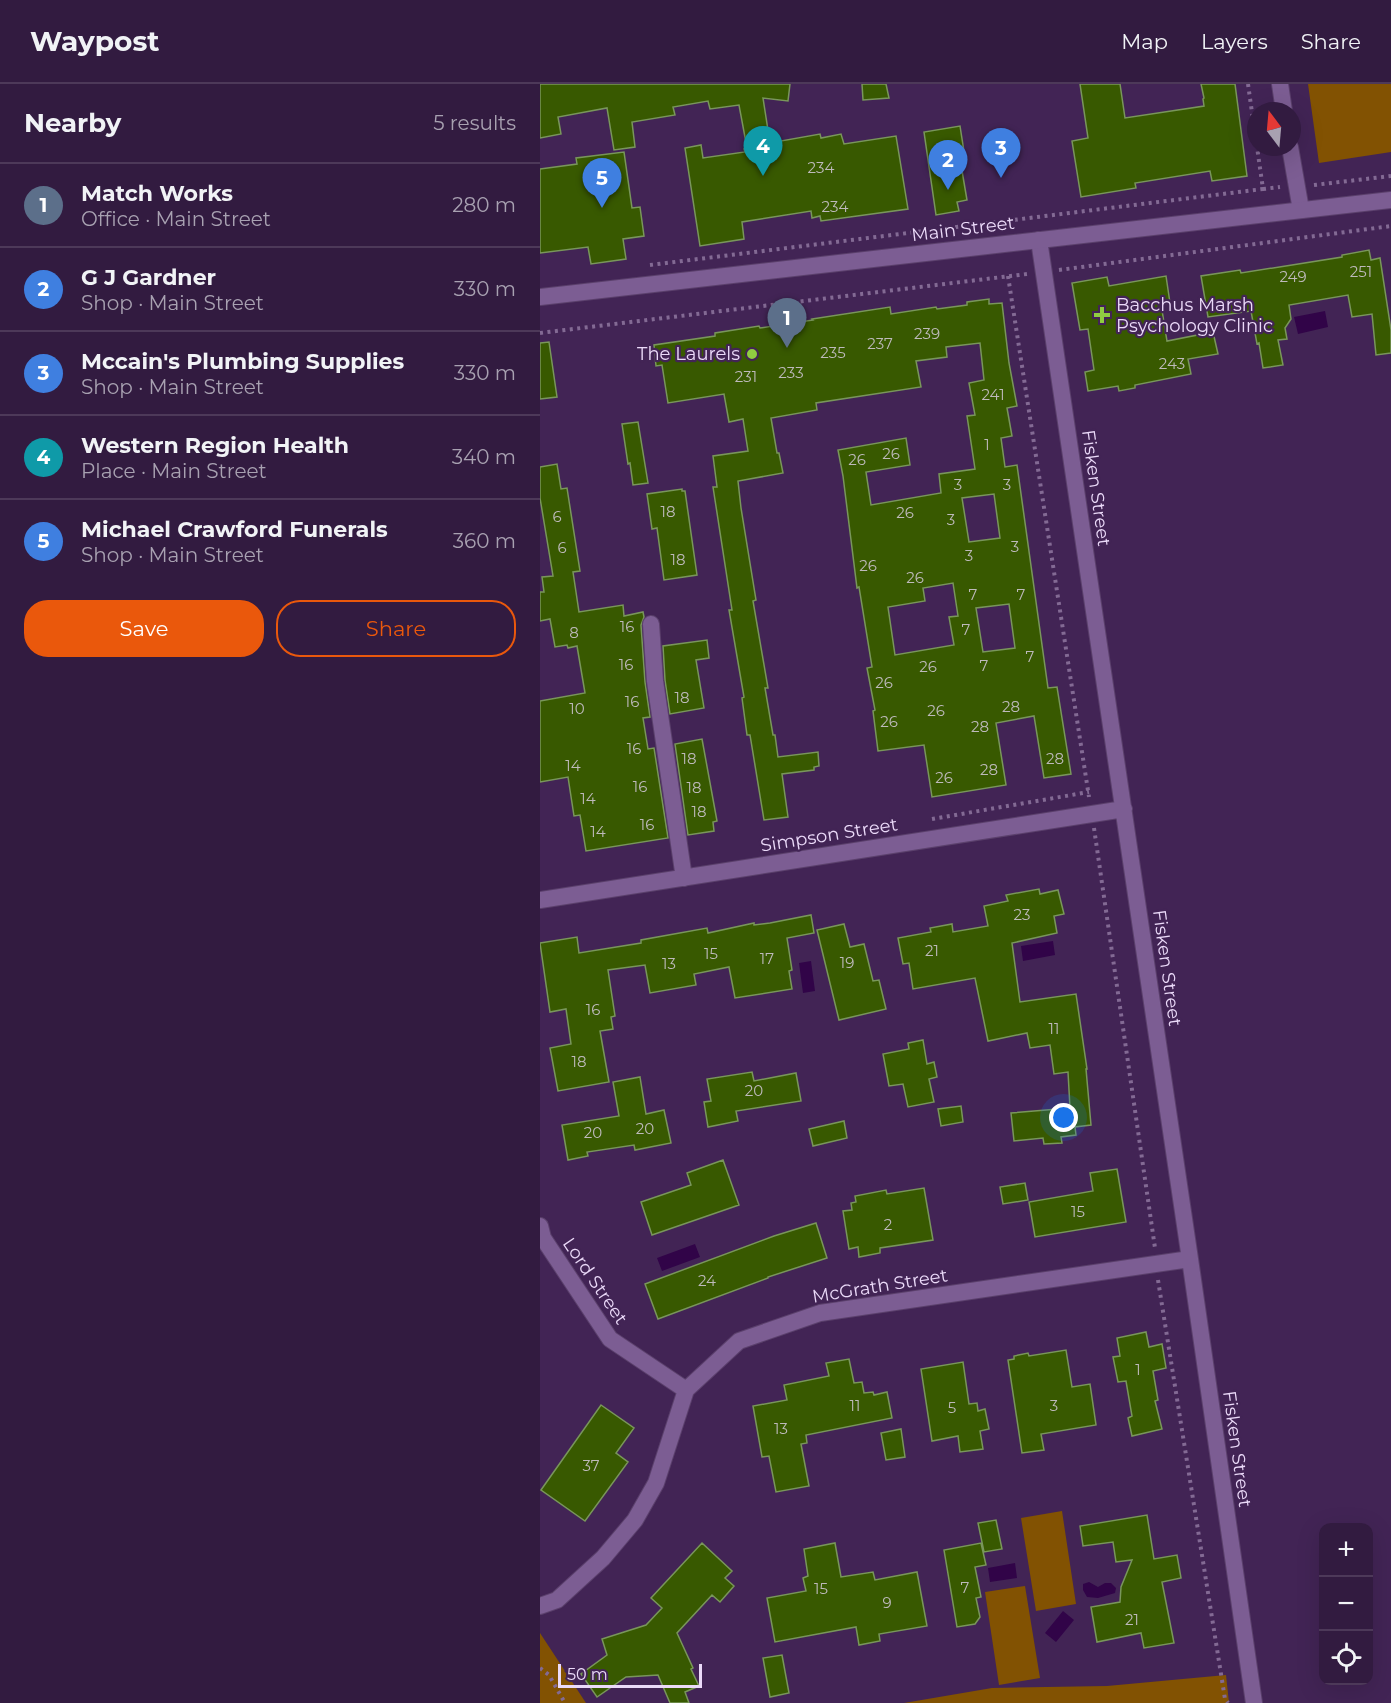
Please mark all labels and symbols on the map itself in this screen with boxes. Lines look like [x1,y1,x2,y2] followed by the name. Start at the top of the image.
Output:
[1247,102,1301,156] north arrow
[744,126,782,176] pin: 4
[982,128,1020,178] pin: 3
[928,141,968,190] pin: 2
[582,158,622,208] pin: 5
[808,158,835,177] house number: 234
[822,197,849,216] house number: 234
[910,212,1016,246] street label: Main Street
[1350,262,1372,281] house number: 251
[1279,267,1307,286] house number: 249
[1116,294,1273,337] place label: Bacchus Marsh Psychology Clinic
[768,298,806,348] pin: 1
[1093,306,1111,324] marker: Bacchus Marsh Psychology Clinic
[914,324,940,343] house number: 239
[867,334,893,353] house number: 237
[637,343,740,365] place label: The Laurels
[820,343,846,362] house number: 235
[745,347,759,361] marker: The Laurels
[1159,354,1185,373] house number: 243
[778,363,804,382] house number: 233
[735,367,757,386] house number: 231
[981,385,1005,404] house number: 241
[1077,428,1115,548] street label: Fisken Street
[984,435,990,454] house number: 1
[882,444,900,463] house number: 26
[848,450,866,469] house number: 26
[954,475,962,494] house number: 3
[1003,475,1011,494] house number: 3
[661,502,676,521] house number: 18
[896,503,914,522] house number: 26
[552,507,562,526] house number: 6
[947,510,955,529] house number: 3
[1011,537,1019,556] house number: 3
[557,538,567,557] house number: 6
[965,546,973,565] house number: 3
[671,550,686,569] house number: 18
[859,556,877,575] house number: 26
[906,568,924,587] house number: 26
[969,585,978,604] house number: 7
[1017,585,1026,604] house number: 7
[620,617,634,636] house number: 16
[962,620,971,639] house number: 7
[569,623,579,642] house number: 8
[1026,647,1035,666] house number: 7
[619,655,633,674] house number: 16
[980,656,989,675] house number: 7
[919,657,937,676] house number: 26
[875,673,893,692] house number: 26
[675,688,690,707] house number: 18
[625,692,639,711] house number: 16
[1002,697,1020,716] house number: 28
[569,699,585,718] house number: 10
[927,701,945,720] house number: 26
[880,712,898,731] house number: 26
[971,717,989,736] house number: 28
[627,739,641,758] house number: 16
[682,749,697,768] house number: 18
[1046,749,1064,768] house number: 28
[565,756,581,775] house number: 14
[980,760,998,779] house number: 28
[935,768,953,787] house number: 26
[633,777,647,796] house number: 16
[687,778,702,797] house number: 18
[580,789,596,808] house number: 14
[692,802,707,821] house number: 18
[759,813,899,857] street label: Simpson Street
[640,815,654,834] house number: 16
[590,822,606,841] house number: 14
[1014,905,1030,924] house number: 23
[1148,908,1186,1028] street label: Fisken Street
[925,941,939,960] house number: 21
[704,944,718,963] house number: 15
[760,949,774,968] house number: 17
[840,953,854,972] house number: 19
[662,954,676,973] house number: 13
[586,1000,600,1019] house number: 16
[1049,1019,1059,1038] house number: 11
[572,1052,587,1071] house number: 18
[745,1081,763,1100] house number: 20
[1049,1103,1078,1132] your location
[636,1119,654,1138] house number: 20
[584,1123,602,1142] house number: 20
[1071,1202,1085,1221] house number: 15
[884,1215,892,1234] house number: 2
[558,1233,632,1329] street label: Lord Street
[811,1264,949,1308] street label: McGrath Street
[698,1271,716,1290] house number: 24
[1135,1360,1141,1379] house number: 1
[1218,1389,1256,1509] street label: Fisken Street
[850,1396,860,1415] house number: 11
[1050,1396,1058,1415] house number: 3
[948,1398,956,1417] house number: 5
[774,1419,788,1438] house number: 13
[582,1456,600,1475] house number: 37
[961,1578,970,1597] house number: 7
[814,1579,828,1598] house number: 15
[882,1593,892,1612] house number: 9
[1125,1610,1139,1629] house number: 21
[558,1661,702,1688] scale bar

